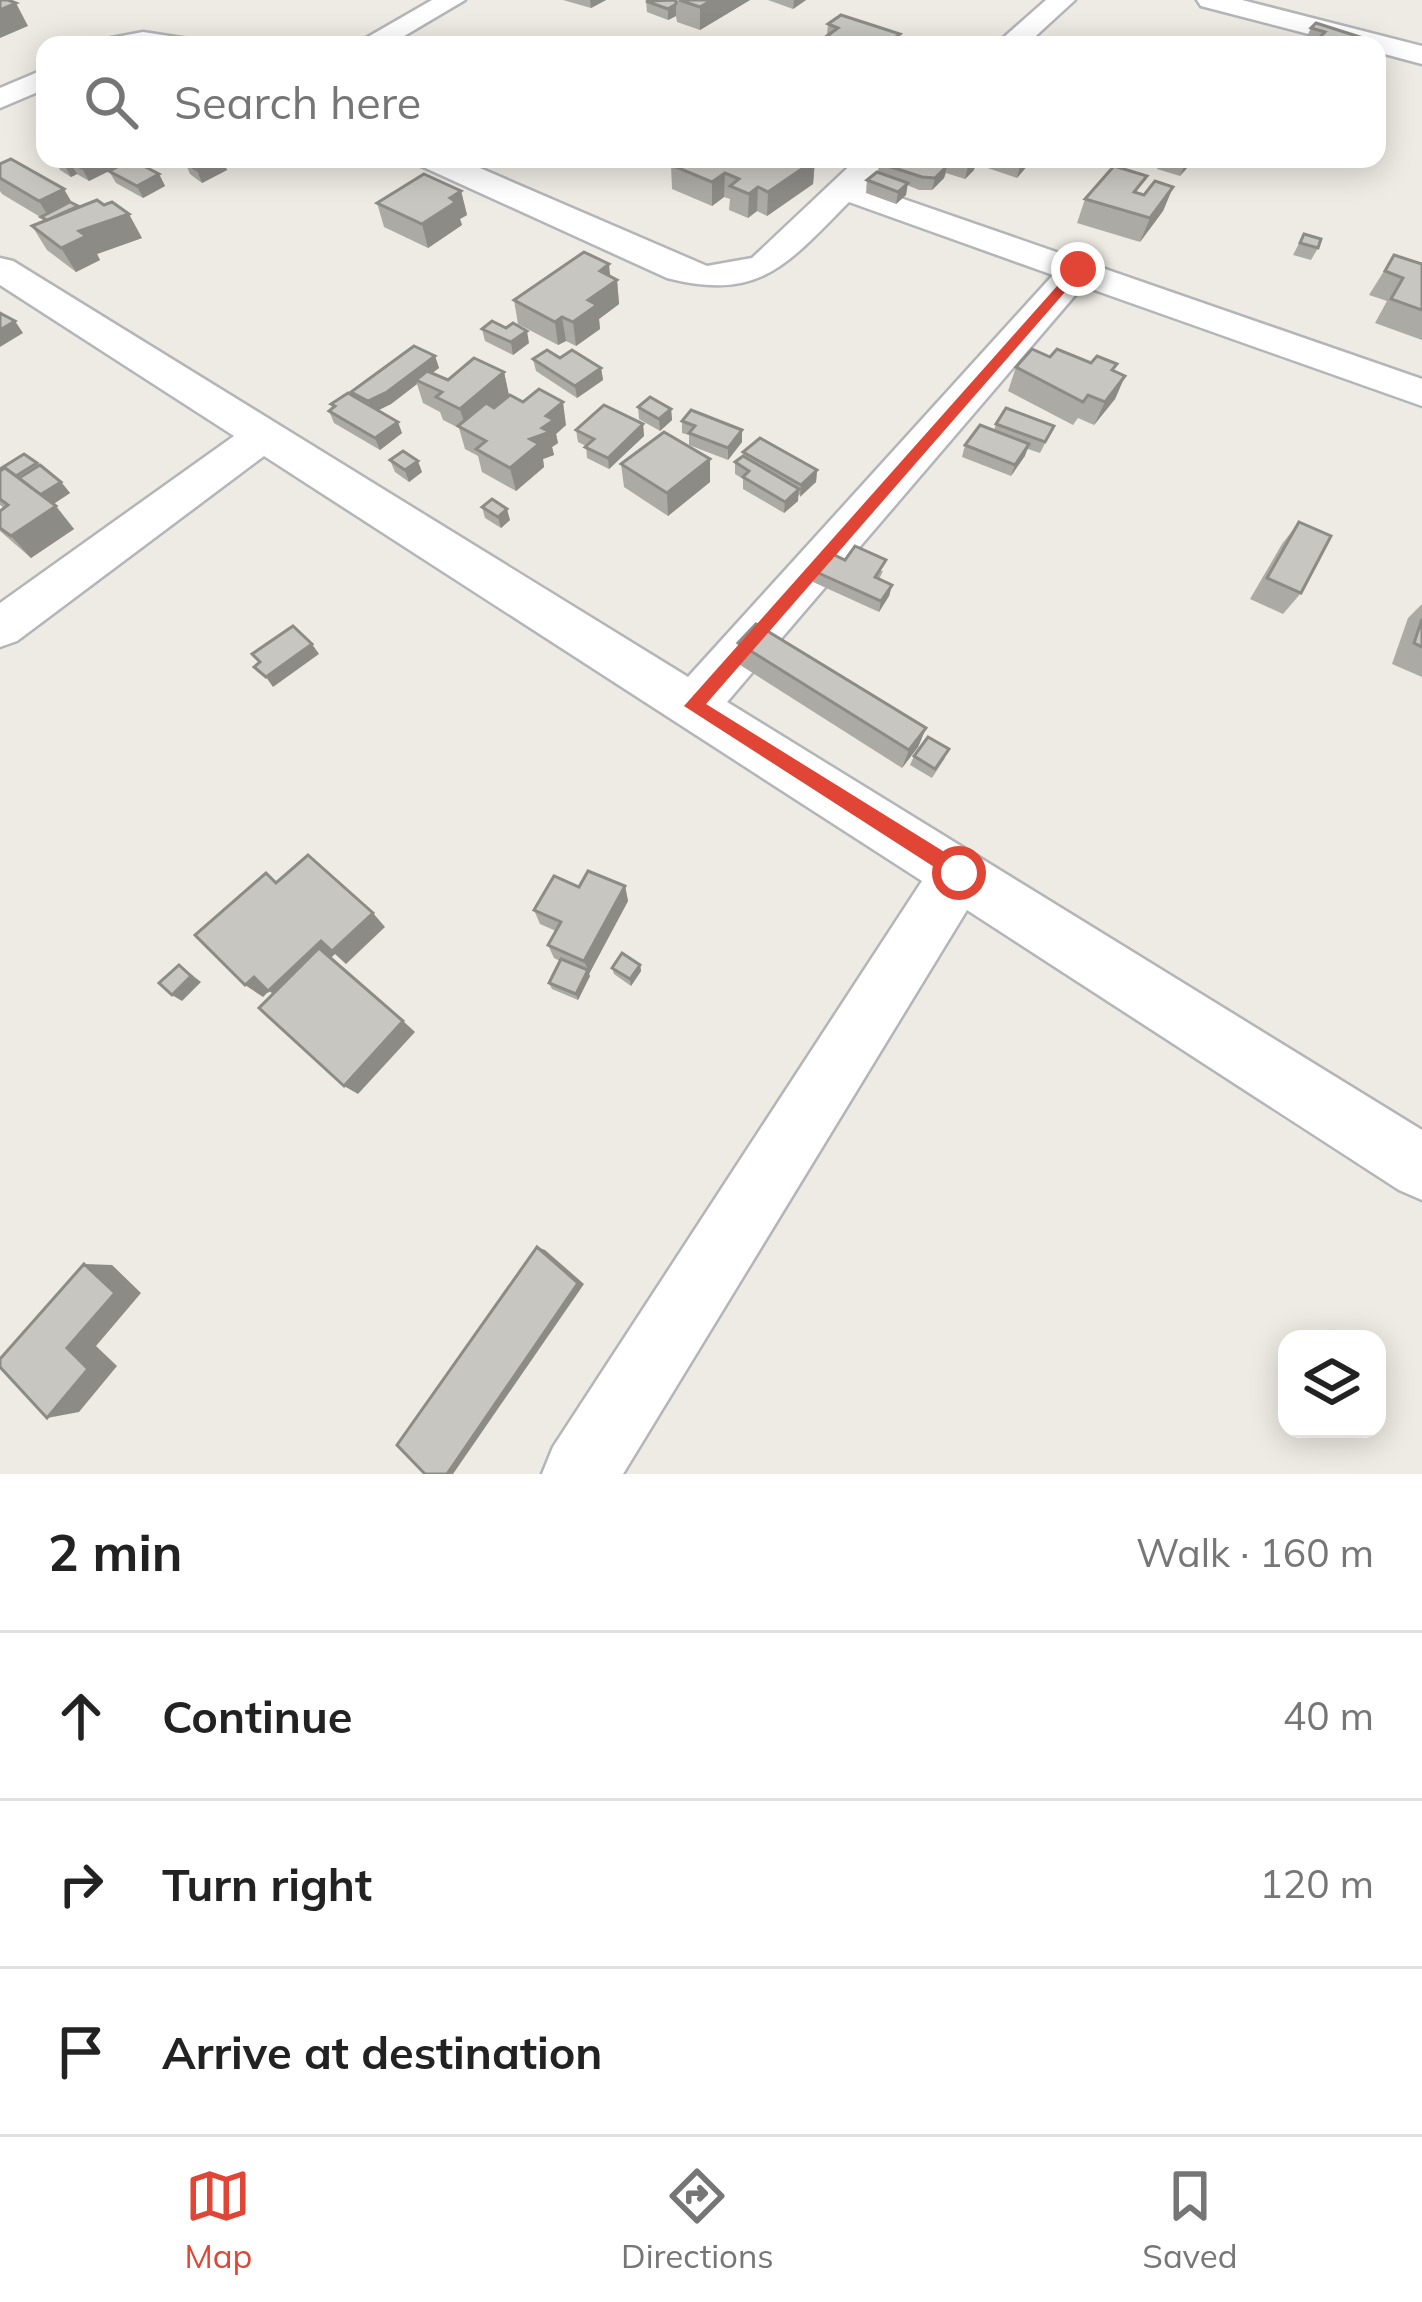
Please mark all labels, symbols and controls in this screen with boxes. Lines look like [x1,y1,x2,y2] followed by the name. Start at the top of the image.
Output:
[36,36,1386,168] search box
[78,69,144,135] icon: search
[174,74,421,130] text: Search here
[1051,242,1105,296] route end
[932,846,986,900] route start
[1278,1330,1386,1438] map controls
[1278,1330,1386,1438] button: layers
[48,1520,183,1584] text: 2 min
[1136,1528,1374,1577] text: Walk · 160 m
[48,1683,114,1749] icon: ahead
[162,1688,352,1744] text: Continue
[1283,1691,1374,1740] text: 40 m
[48,1851,114,1917] icon: right
[162,1856,372,1912] text: Turn right
[1259,1859,1374,1908] text: 120 m
[48,2019,114,2085] icon: arrive
[162,2024,602,2080] text: Arrive at destination
[184,2163,252,2276] tab: Map
[621,2163,774,2276] tab: Directions
[1142,2163,1238,2276] tab: Saved

